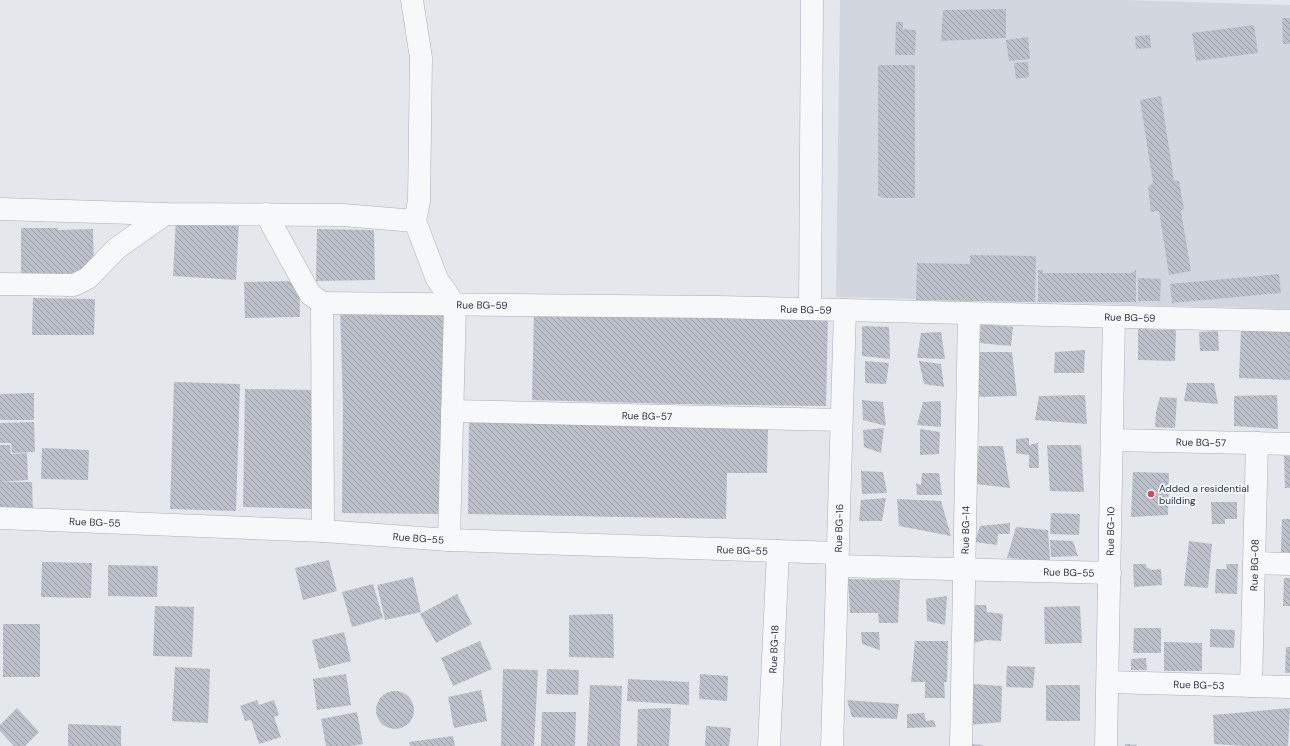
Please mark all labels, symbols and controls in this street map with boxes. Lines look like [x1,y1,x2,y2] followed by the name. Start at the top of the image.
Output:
[456,298,508,311] street label: Rue BG-59
[780,302,832,316] street label: Rue BG-59
[1104,310,1156,324] street label: Rue BG-59
[622,408,672,423] street label: Rue BG-57
[1176,435,1226,449] street label: Rue BG-57
[1159,482,1249,507] place label: Added a residential building
[1146,489,1156,499] marker: Added a residential building
[831,504,846,553] street label: Rue BG-16
[958,506,972,554] street label: Rue BG-14
[1103,506,1117,556] street label: Rue BG-10
[69,514,121,529] street label: Rue BG-55
[392,530,445,546] street label: Rue BG-55
[1247,539,1261,591] street label: Rue BG-08
[716,542,768,557] street label: Rue BG-55
[1043,565,1095,579] street label: Rue BG-55
[766,625,781,674] street label: Rue BG-18
[1173,677,1225,692] street label: Rue BG-53

